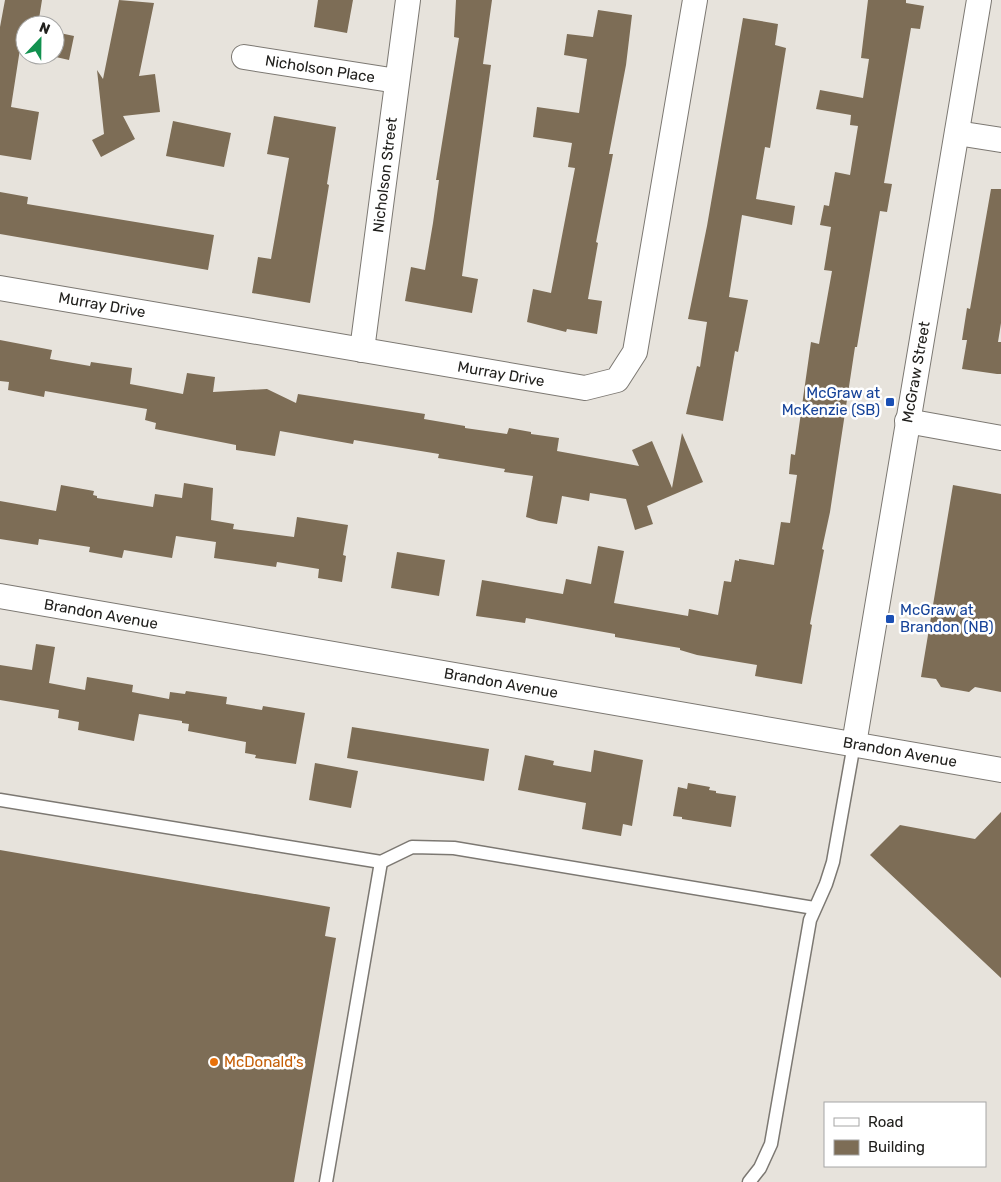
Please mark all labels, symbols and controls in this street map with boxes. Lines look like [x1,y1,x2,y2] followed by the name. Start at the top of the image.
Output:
[15,15,65,65] north arrow
[37,19,53,38] text: N
[264,51,376,87] street label: Nicholson Place
[369,116,401,234] street label: Nicholson Street
[57,288,147,322] street label: Murray Drive
[898,320,934,424] street label: McGraw Street
[456,357,546,391] street label: Murray Drive
[782,384,880,419] place label: McGraw at McKenzie (SB)
[884,396,896,408] marker: McGraw at McKenzie (SB)
[43,595,159,633] street label: Brandon Avenue
[900,601,993,636] place label: McGraw at Brandon (NB)
[884,613,896,625] marker: McGraw at Brandon (NB)
[443,664,559,702] street label: Brandon Avenue
[842,733,958,771] street label: Brandon Avenue
[224,1053,304,1071] place label: McDonald's
[208,1056,220,1068] marker: McDonald's
[824,1102,986,1167] legend
[868,1113,904,1131] text: Road
[868,1138,925,1156] text: Building

